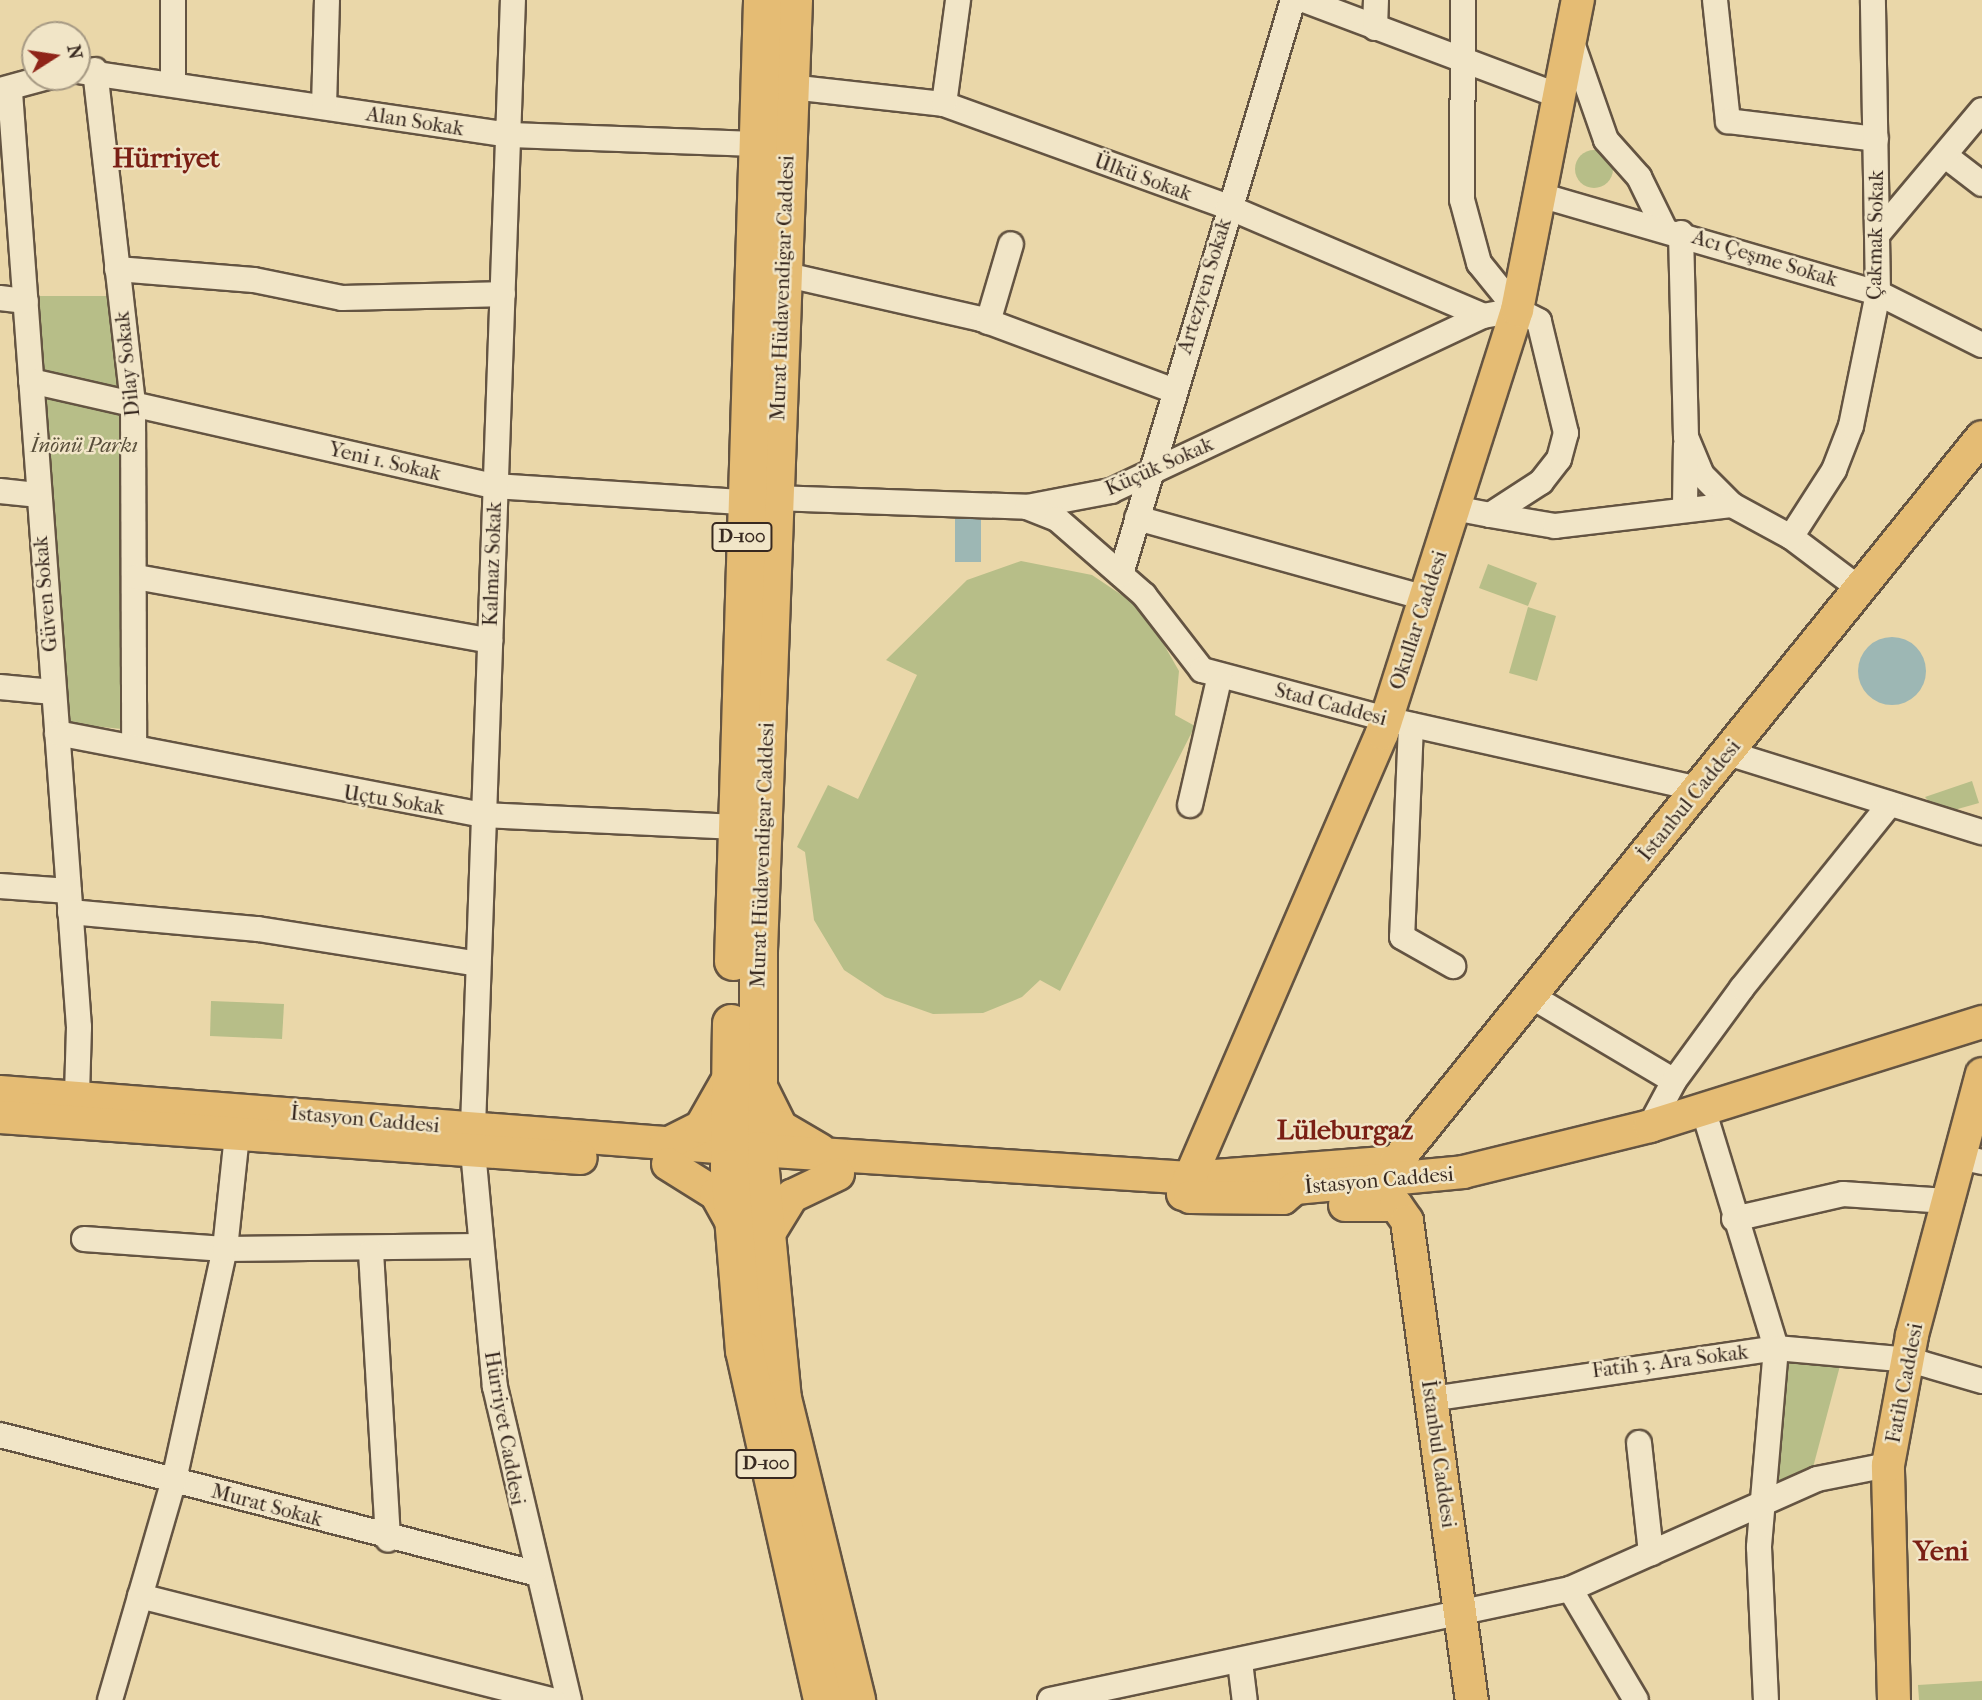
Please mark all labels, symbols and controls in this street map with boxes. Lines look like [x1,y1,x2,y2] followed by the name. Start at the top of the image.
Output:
[21,21,91,91] north arrow
[62,43,87,61] text: N
[364,101,466,141] street label: Alan Sokak
[112,141,220,175] district label: Hürriyet
[1091,148,1195,206] street label: Ülkü Sokak
[765,155,799,421] street label: Murat Hüdavendigar Caddesi
[1861,170,1889,300] street label: Çakmak Sokak
[1171,215,1237,357] street label: Artezyen Sokak
[1689,224,1841,292] street label: Acı Çeşme Sokak
[109,310,145,418] street label: Dilay Sokak
[1101,431,1217,501] street label: Küçük Sokak
[30,432,138,458] park label: İnönü Parkı
[326,436,444,486] street label: Yeni 1. Sokak
[477,501,507,627] street label: Kalmaz Sokak
[710,522,774,552] road number: D-100
[27,535,63,653] street label: Güven Sokak
[1384,547,1452,693] street label: Okullar Caddesi
[1272,677,1390,731] street label: Stad Caddesi
[745,722,779,988] street label: Murat Hüdavendigar Caddesi
[1632,734,1746,866] street label: İstanbul Caddesi
[342,780,446,820] street label: Uçtu Sokak
[289,1100,441,1138] street label: İstasyon Caddesi
[1277,1113,1413,1147] district label: Lüleburgaz
[1303,1161,1455,1199] street label: İstasyon Caddesi
[1880,1321,1928,1445] street label: Fatih Caddesi
[1590,1339,1750,1383] street label: Fatih 3. Ara Sokak
[479,1349,531,1507] street label: Hürriyet Caddesi
[1416,1378,1462,1530] street label: İstanbul Caddesi
[734,1448,798,1480] road number: D-100
[209,1478,325,1532] street label: Murat Sokak
[1914,1534,1968,1568] district label: Yeni

